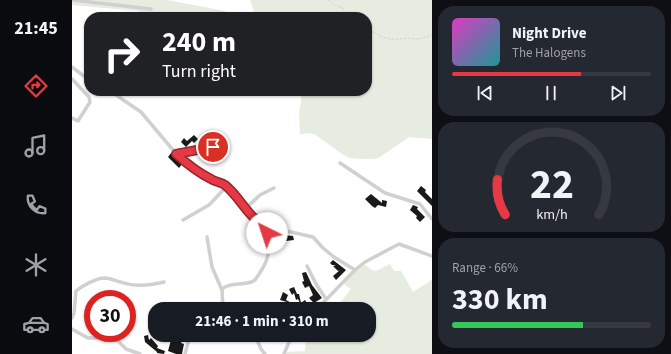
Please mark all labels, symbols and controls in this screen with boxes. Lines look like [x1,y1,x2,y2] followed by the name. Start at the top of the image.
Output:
[14,16,58,41] text: 21:45
[162,22,236,62] text: 240 m
[512,23,587,44] text: Night Drive
[96,28,148,80] icon: right
[512,44,586,62] text: The Halogens
[162,59,236,84] text: Turn right
[22,72,50,100] icon: directions
[474,82,496,104] icon: previous
[540,82,562,104] icon: pause
[607,82,629,104] icon: next
[196,130,230,164] pin
[22,132,50,160] icon: music
[202,136,224,158] icon: arrive
[530,155,573,215] text: 22
[22,191,50,219] icon: phone
[536,204,567,225] text: km/h
[246,212,288,254] position arrow
[22,251,50,279] icon: climate
[452,259,518,277] text: Range · 66%
[452,278,548,321] text: 330 km
[84,290,136,342] speed limit sign: 30
[22,310,50,338] icon: car
[195,311,329,332] text: 21:46 · 1 min · 310 m

